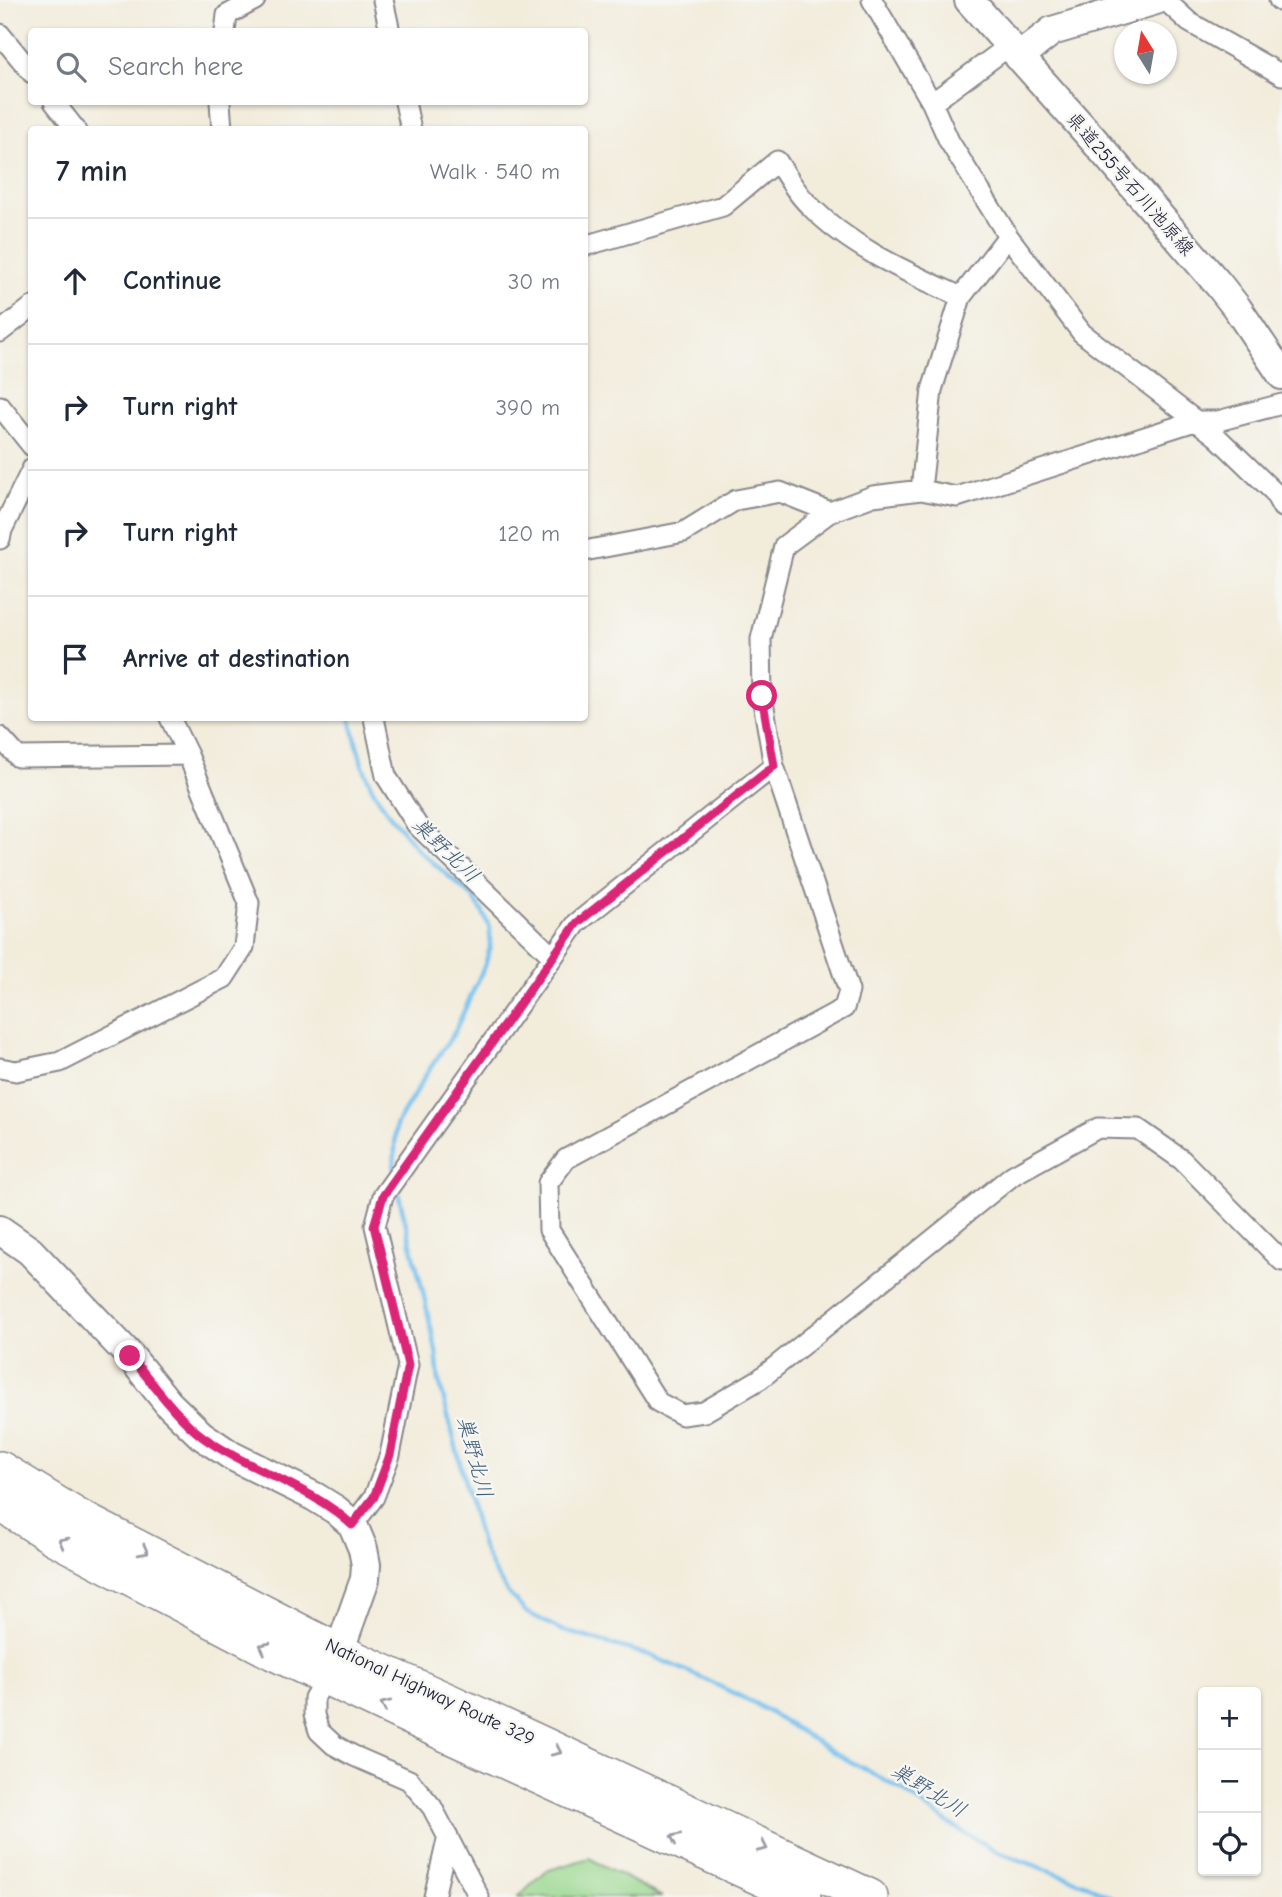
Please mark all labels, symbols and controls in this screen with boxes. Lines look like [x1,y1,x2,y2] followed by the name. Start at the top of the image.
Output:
[1114,21,1177,84] north arrow
[28,28,588,105] search box
[52,48,90,86] icon: search
[108,52,243,82] text: Search here
[1062,108,1198,260] street label: 県道255号石川池原線
[56,154,128,189] text: 7 min
[430,158,560,185] text: Walk · 540 m
[56,262,94,300] icon: ahead
[123,266,221,296] text: Continue
[508,268,560,295] text: 30 m
[56,388,94,426] icon: right
[123,392,237,422] text: Turn right
[495,394,560,421] text: 390 m
[56,514,94,552] icon: right
[123,518,237,548] text: Turn right
[498,520,560,547] text: 120 m
[56,640,94,678] icon: arrive
[123,644,350,674] text: Arrive at destination
[746,680,777,711] route start
[407,812,485,888] water label: 巣野北川
[114,1340,145,1371] route end
[453,1413,497,1501] water label: 巣野北川
[57,1536,70,1550] one-way arrow
[137,1543,149,1557] one-way arrow
[322,1634,538,1750] street label: National Highway Route 329
[259,1642,271,1655] one-way arrow
[1198,1687,1261,1876] map controls
[1198,1687,1261,1750] button: +
[380,1699,392,1713] one-way arrow
[550,1743,562,1757] one-way arrow
[1198,1750,1261,1813] button: −
[887,1758,971,1822] water label: 巣野北川
[1198,1813,1261,1876] button: locate
[669,1832,682,1846] one-way arrow
[756,1839,768,1853] one-way arrow

